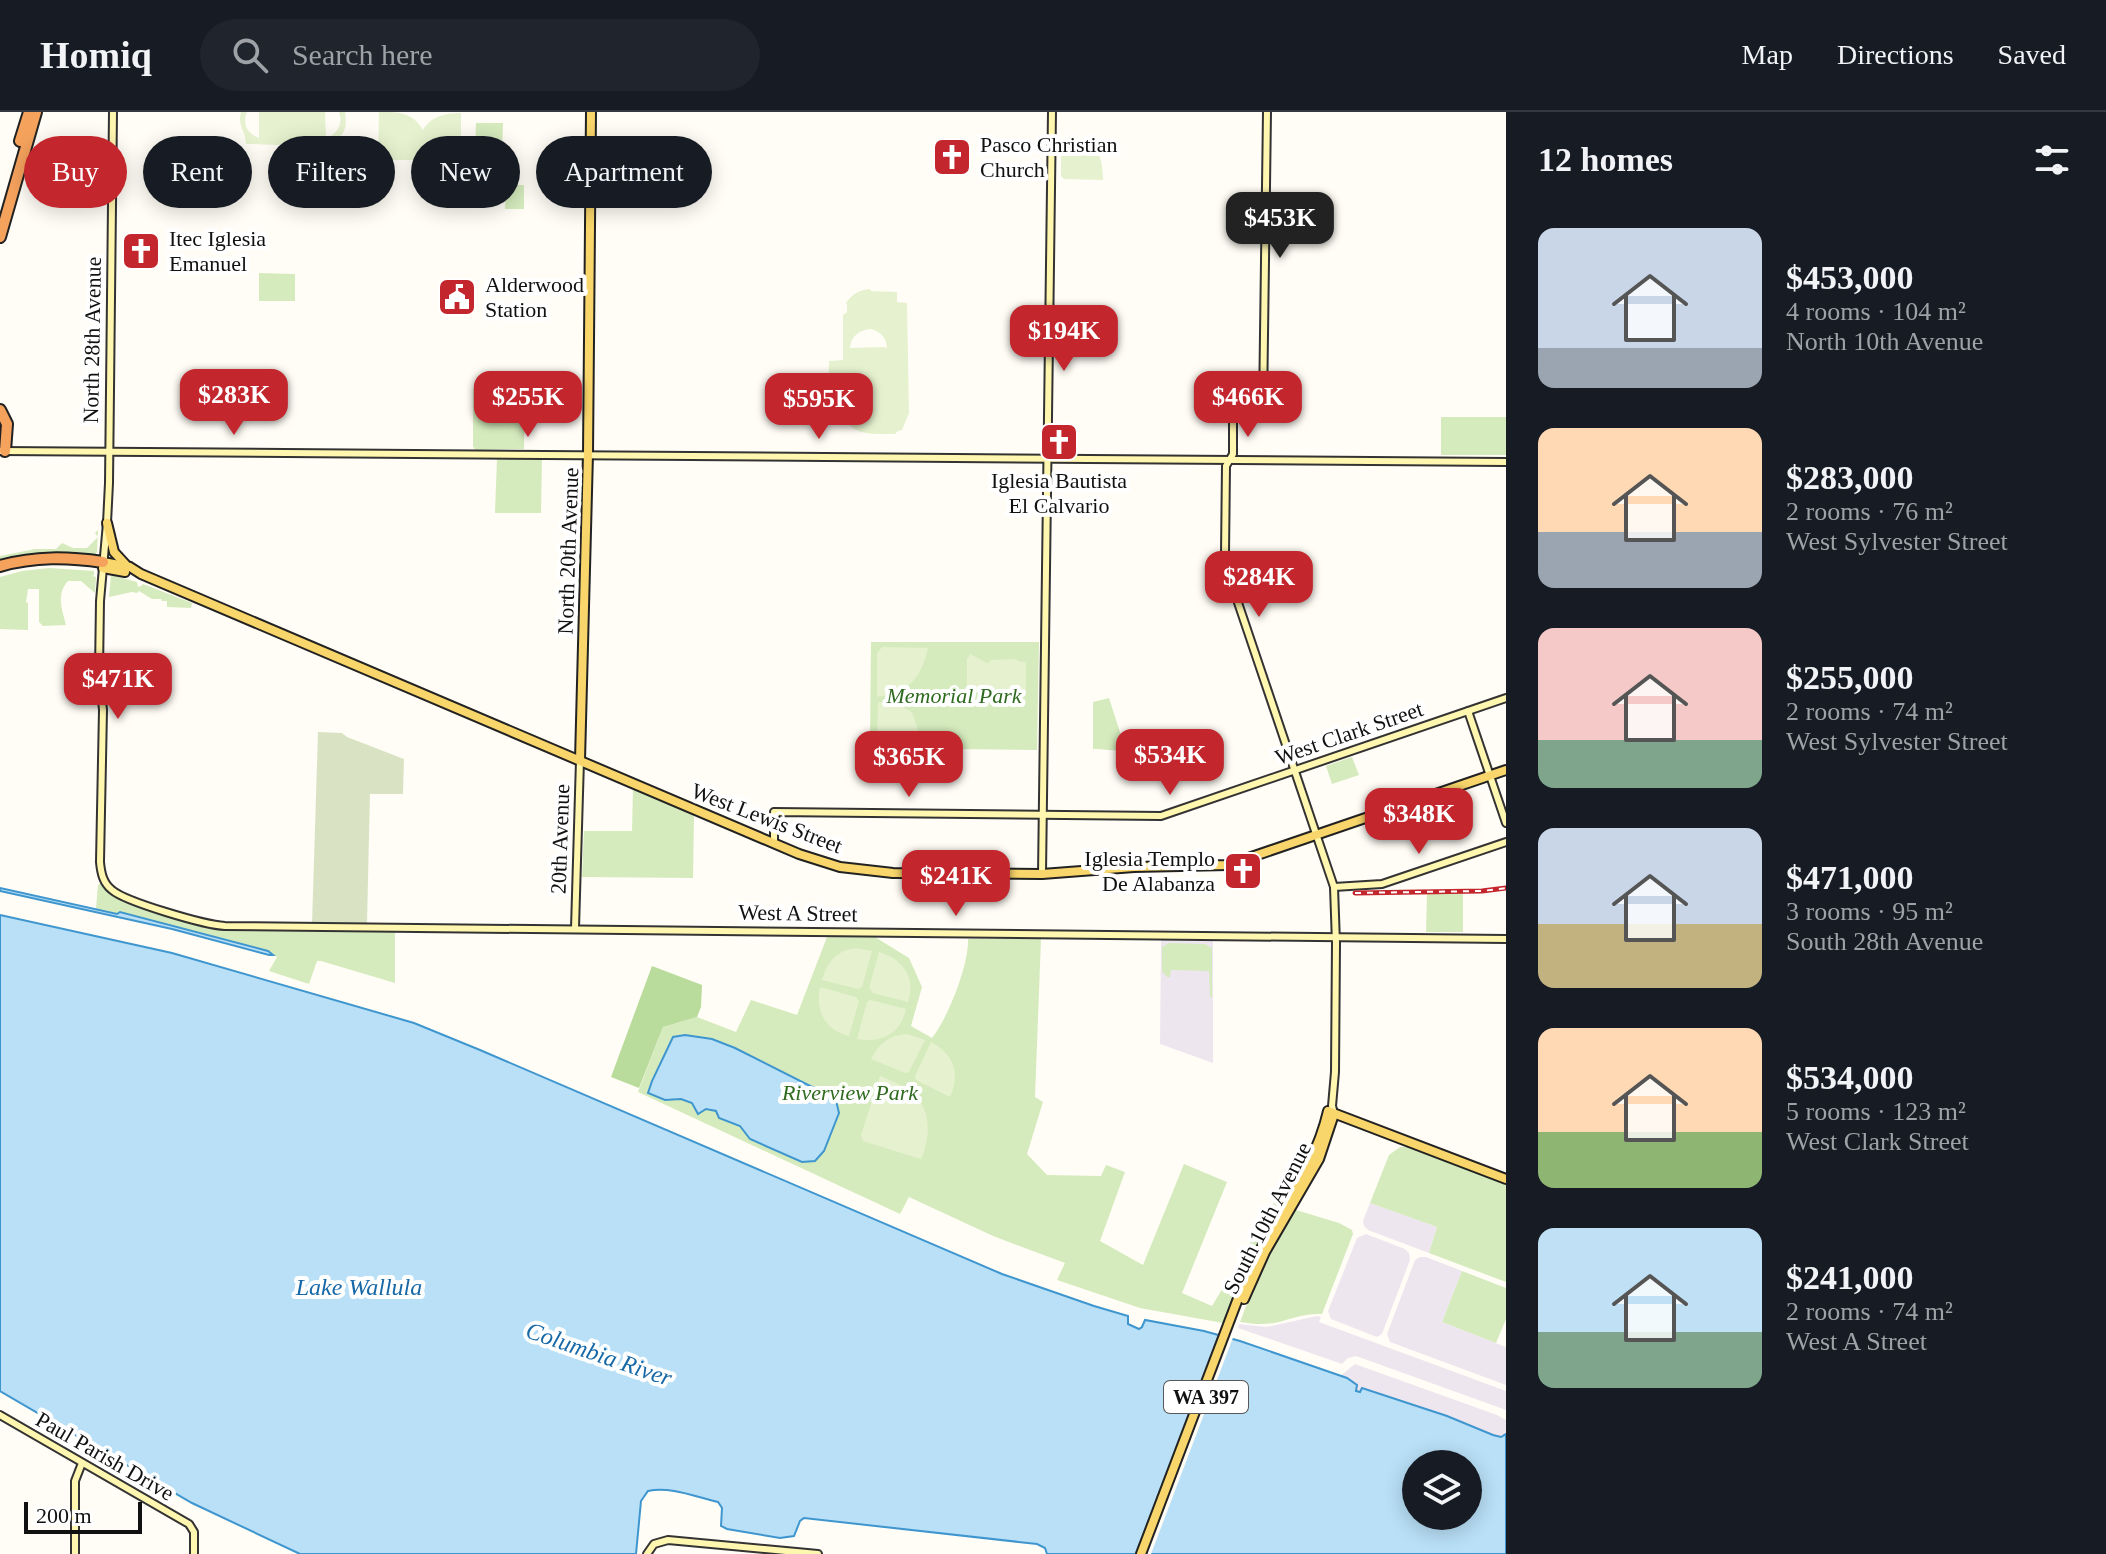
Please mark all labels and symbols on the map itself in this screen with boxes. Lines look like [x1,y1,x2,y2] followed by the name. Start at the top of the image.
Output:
[980,132,1118,182] place label: Pasco Christian Church
[931,136,973,178] church icon: Pasco Christian Church
[1224,192,1336,260] pin: $453K
[169,226,266,276] place label: Itec Iglesia Emanuel
[120,230,162,272] church icon: Itec Iglesia Emanuel
[78,256,106,424] street label: North 28th Avenue
[485,272,584,322] place label: Alderwood Station
[436,276,478,318] public building icon: Alderwood Station
[1008,305,1120,373] pin: $194K
[178,369,290,437] pin: $283K
[472,371,584,439] pin: $255K
[1192,371,1304,439] pin: $466K
[763,373,875,441] pin: $595K
[1038,421,1080,463] church icon: Iglesia Bautista El Calvario
[553,467,583,635] street label: North 20th Avenue
[991,468,1127,518] place label: Iglesia Bautista El Calvario
[1203,551,1315,619] pin: $284K
[62,653,174,721] pin: $471K
[885,683,1023,708] park label: Memorial Park
[1272,696,1426,770] street label: West Clark Street
[1114,729,1226,797] pin: $534K
[853,731,965,799] pin: $365K
[688,778,846,858] street label: West Lewis Street
[546,784,574,894] street label: 20th Avenue
[1363,788,1475,856] pin: $348K
[1084,846,1215,896] place label: Iglesia Templo De Alabanza
[900,850,1012,918] pin: $241K
[1222,850,1264,892] church icon: Iglesia Templo De Alabanza
[738,899,858,927] street label: West A Street
[781,1080,919,1105] park label: Riverview Park
[1218,1138,1316,1298] street label: South 10th Avenue
[295,1274,422,1300] water label: Lake Wallula
[523,1317,676,1391] water label: Columbia River
[1164,1381,1248,1413] road number: WA 397
[32,1406,178,1506] street label: Paul Parish Drive
[24,1498,142,1534] scale bar

